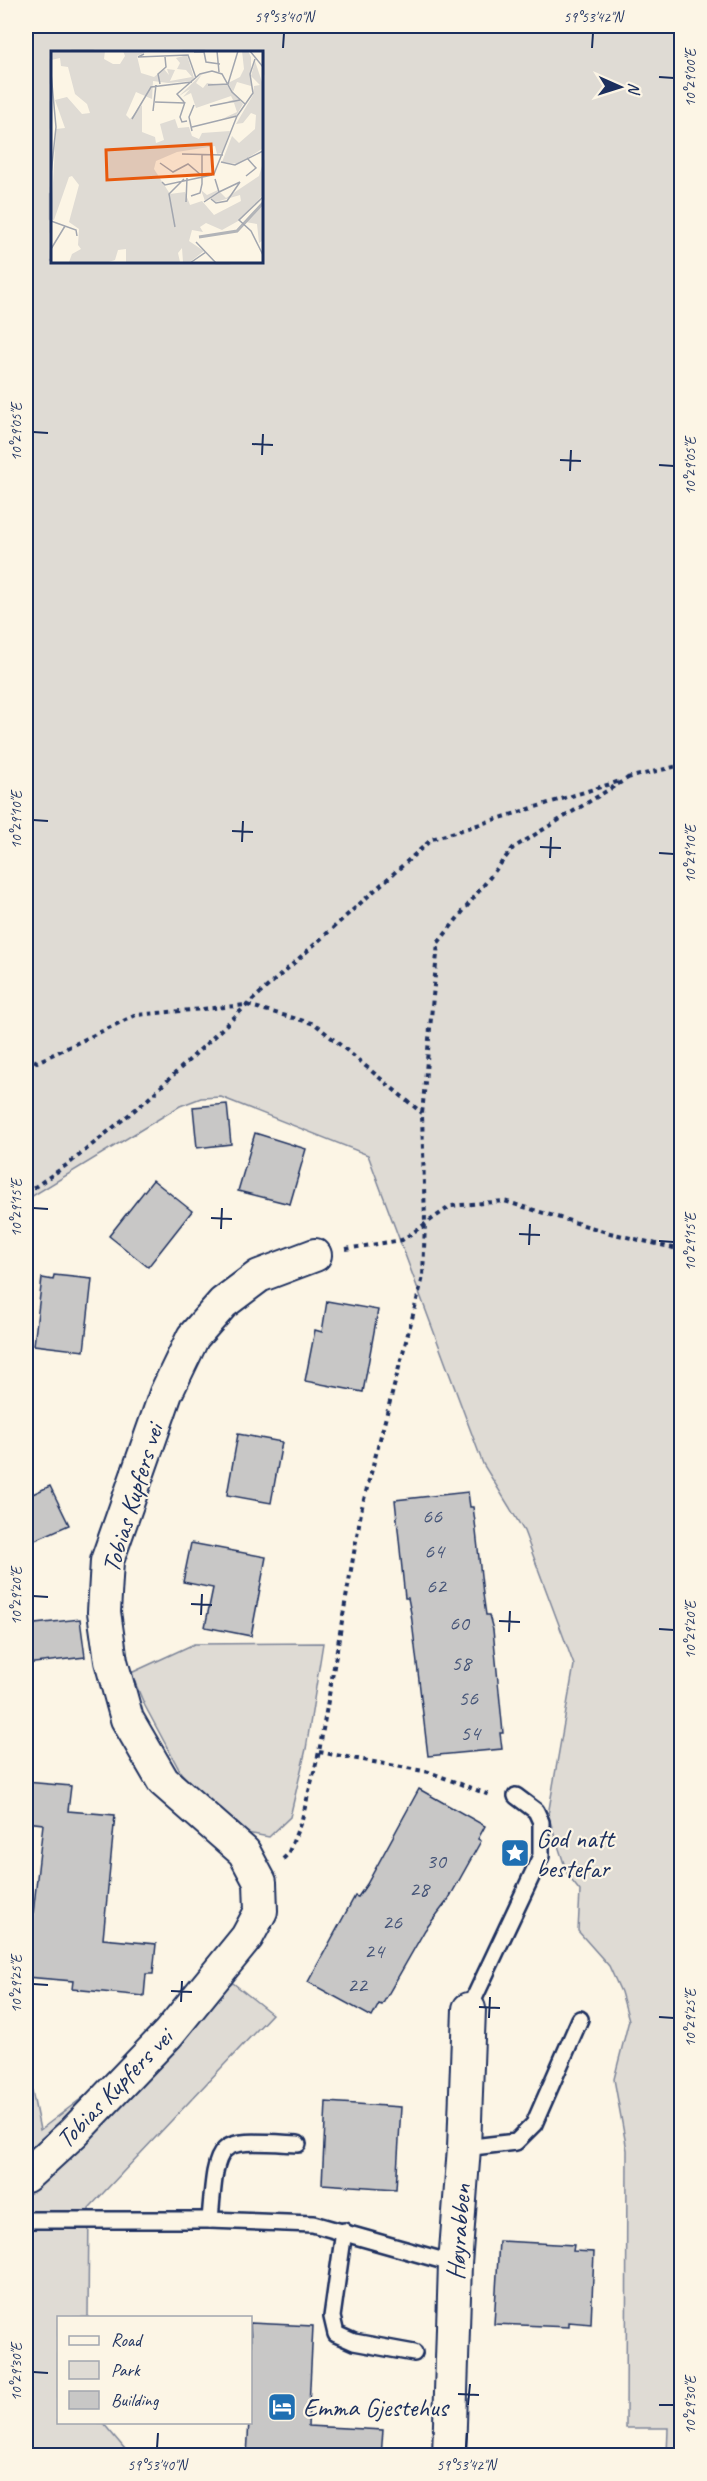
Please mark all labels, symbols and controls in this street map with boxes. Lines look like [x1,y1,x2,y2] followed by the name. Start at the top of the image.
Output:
[254,8,317,27] text: 59°53'40"N
[563,8,626,27] text: 59°53'42"N
[681,47,700,107] text: 10°29'00"E
[51,51,262,262] inset map
[590,57,650,117] north arrow
[624,82,644,96] text: N
[7,401,26,461] text: 10°29'05"E
[681,435,700,495] text: 10°29'05"E
[7,789,26,849] text: 10°29'10"E
[681,823,700,883] text: 10°29'10"E
[7,1177,26,1237] text: 10°29'15"E
[681,1211,700,1271] text: 10°29'15"E
[94,1417,172,1577] street label: Tobias Kupfers vei
[422,1502,443,1530] house number: 66
[424,1537,446,1565] house number: 64
[7,1565,26,1625] text: 10°29'20"E
[426,1572,448,1600] house number: 62
[681,1599,700,1659] text: 10°29'20"E
[449,1609,471,1637] house number: 60
[451,1649,473,1677] house number: 58
[458,1684,479,1712] house number: 56
[460,1719,482,1747] house number: 54
[536,1822,616,1885] place label: God natt bestefar
[499,1837,531,1869] place icon: God natt bestefar
[426,1847,448,1875] house number: 30
[409,1875,431,1903] house number: 28
[382,1908,403,1936] house number: 26
[364,1937,386,1965] house number: 24
[7,1953,26,2013] text: 10°29'25"E
[347,1971,369,1999] house number: 22
[681,1987,700,2047] text: 10°29'25"E
[49,2019,182,2155] street label: Tobias Kupfers vei
[439,2183,478,2281] street label: Høyrabben
[57,2316,252,2424] legend
[111,2329,144,2351] text: Road
[7,2341,26,2401] text: 10°29'30"E
[111,2359,141,2381] text: Park
[681,2374,700,2434] text: 10°29'30"E
[111,2389,160,2411] text: Building
[266,2391,298,2423] hotel icon: Emma Gjestehus
[303,2391,450,2424] place label: Emma Gjestehus
[127,2456,190,2475] text: 59°53'40"N
[436,2456,499,2475] text: 59°53'42"N

